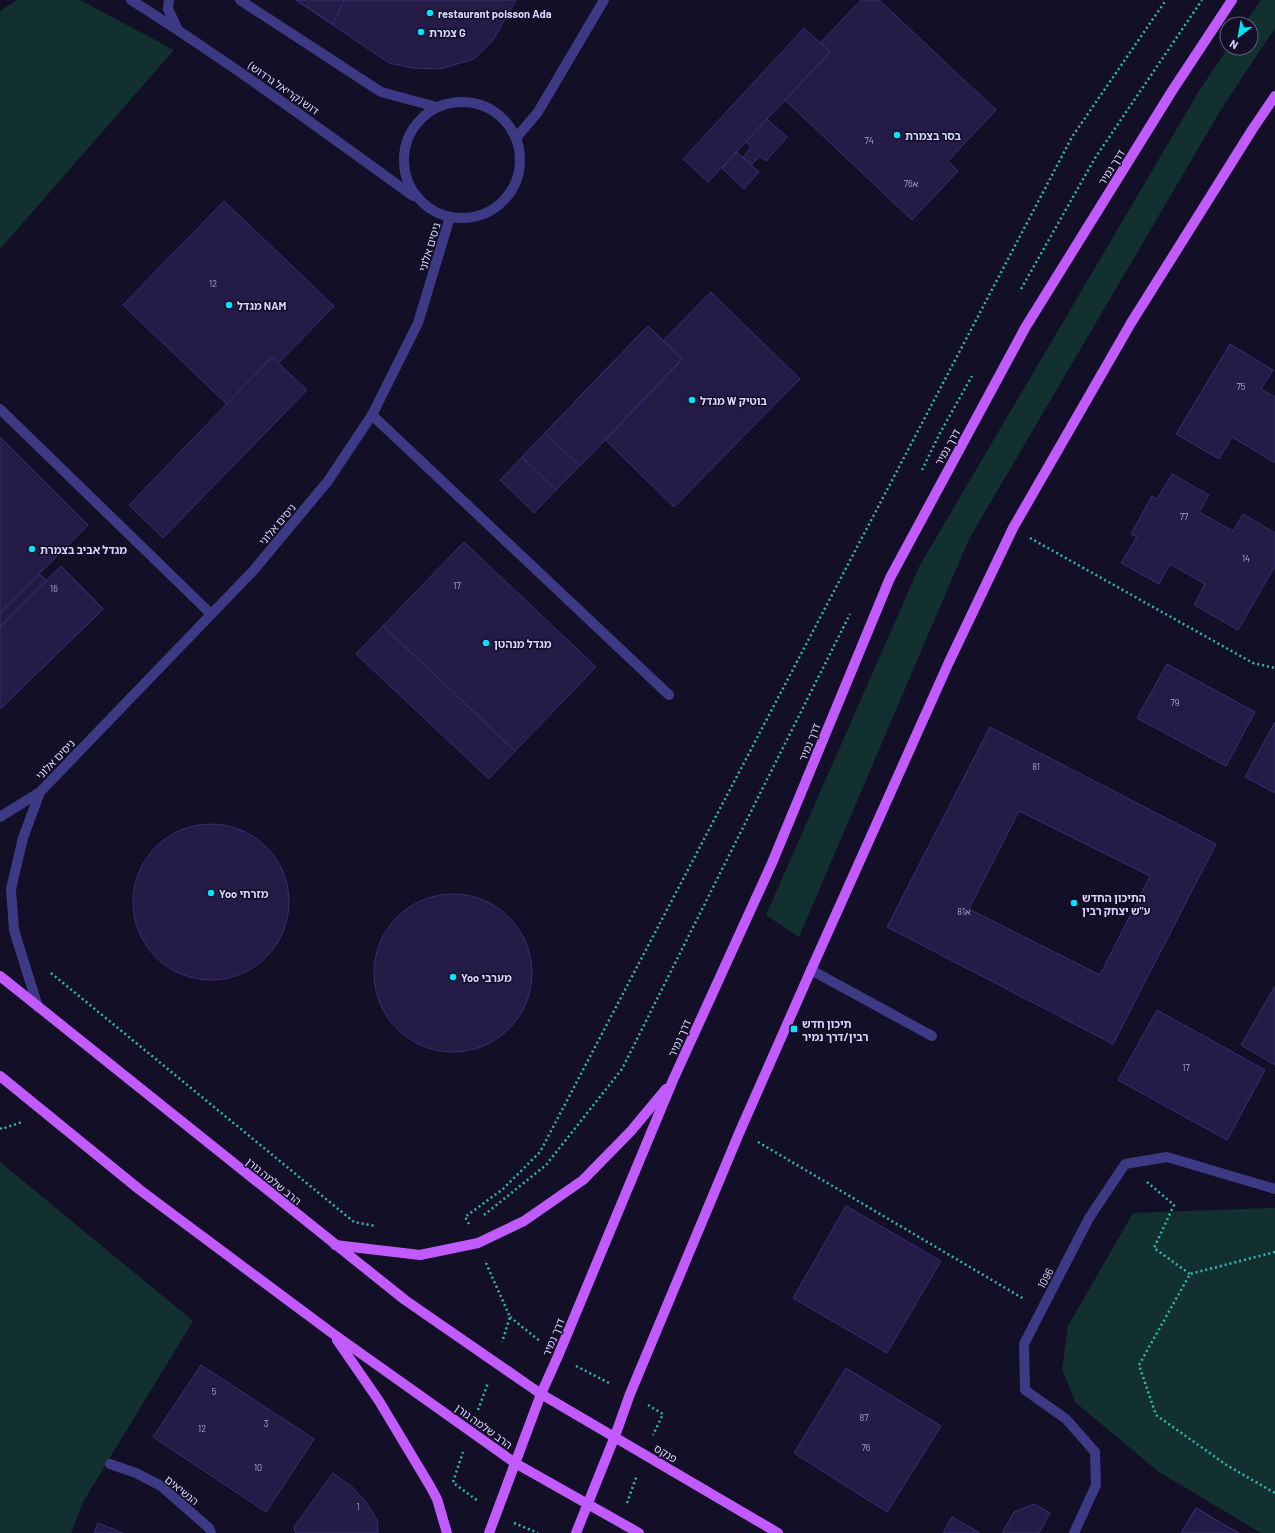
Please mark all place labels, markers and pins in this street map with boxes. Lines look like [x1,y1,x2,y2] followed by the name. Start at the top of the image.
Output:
[438,7,552,20] place label: restaurant poisson Ada
[425,8,435,18] marker: restaurant poisson Ada
[429,26,466,39] place label: צמרת G
[416,27,426,37] marker: צמרת G
[905,129,962,142] place label: בסר בצמרת
[892,130,902,140] marker: בסר בצמרת
[237,299,287,312] place label: מגדל NAM
[224,300,234,310] marker: מגדל NAM
[700,394,767,407] place label: מגדל W בוטיק
[687,395,697,405] marker: מגדל W בוטיק
[40,543,127,556] place label: מגדל אביב בצמרת
[27,544,37,554] marker: מגדל אביב בצמרת
[494,637,552,650] place label: מגדל מנהטן
[481,638,491,648] marker: מגדל מנהטן
[219,887,269,900] place label: Yoo מזרחי
[206,888,216,898] marker: Yoo מזרחי
[1082,891,1151,917] place label: התיכון החדש ע"ש יצחק רבין
[1069,898,1079,908] marker: התיכון החדש ע"ש יצחק רבין
[461,971,512,984] place label: Yoo מערבי
[448,972,458,982] marker: Yoo מערבי
[802,1017,868,1043] place label: תיכון חדש רבין/דרך נמיר
[789,1024,799,1034] marker: תיכון חדש רבין/דרך נמיר

